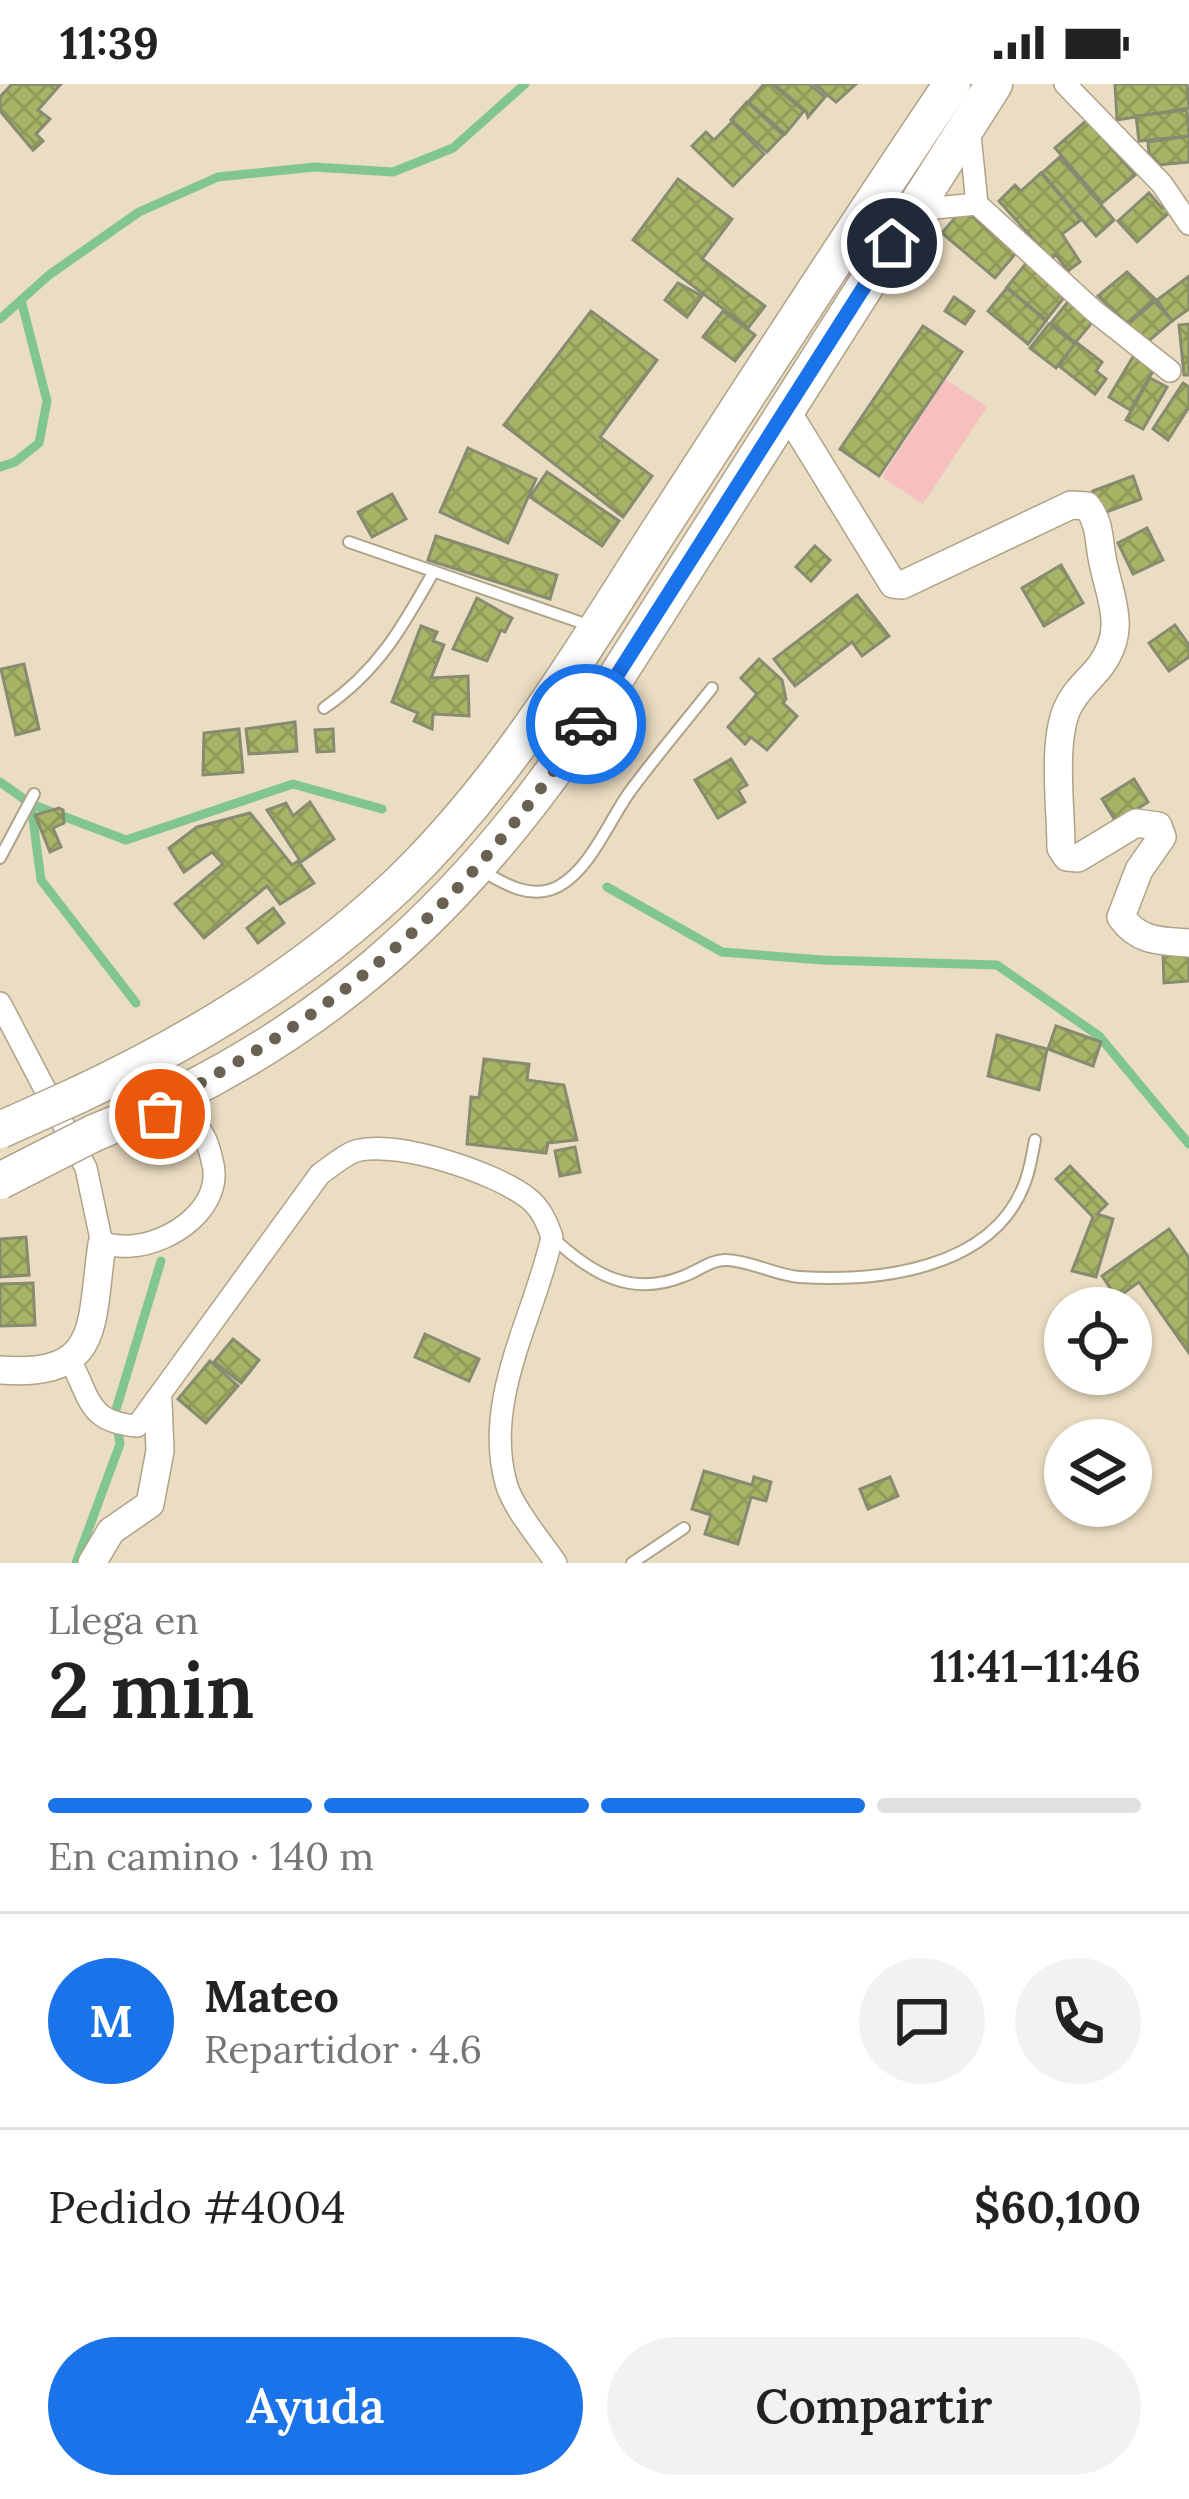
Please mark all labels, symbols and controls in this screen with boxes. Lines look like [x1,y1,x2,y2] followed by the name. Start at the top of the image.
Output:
[60,14,159,71] text: 11:39
[841,192,943,294] pin
[859,210,925,276] icon: home
[526,664,646,784] courier
[553,691,619,757] icon: car
[109,1063,211,1165] pin
[127,1081,193,1147] icon: bag
[1044,1287,1152,1527] map controls
[1044,1287,1152,1395] button: locate
[1044,1419,1152,1527] button: layers
[48,1595,199,1645] text: Llega en
[930,1637,1141,1694] text: 11:41–11:46
[48,1640,255,1739] text: 2 min
[48,1831,374,1881] text: En camino · 140 m
[859,1958,985,2084] button: chat
[1015,1958,1141,2084] button: phone
[204,1967,339,2024] text: Mateo
[89,1992,133,2049] text: M
[204,2024,482,2074] text: Repartidor · 4.6
[48,2178,346,2235] text: Pedido #4004
[974,2178,1141,2235] text: $60,100
[48,2337,583,2475] button: Ayuda
[607,2337,1141,2475] button: Compartir

